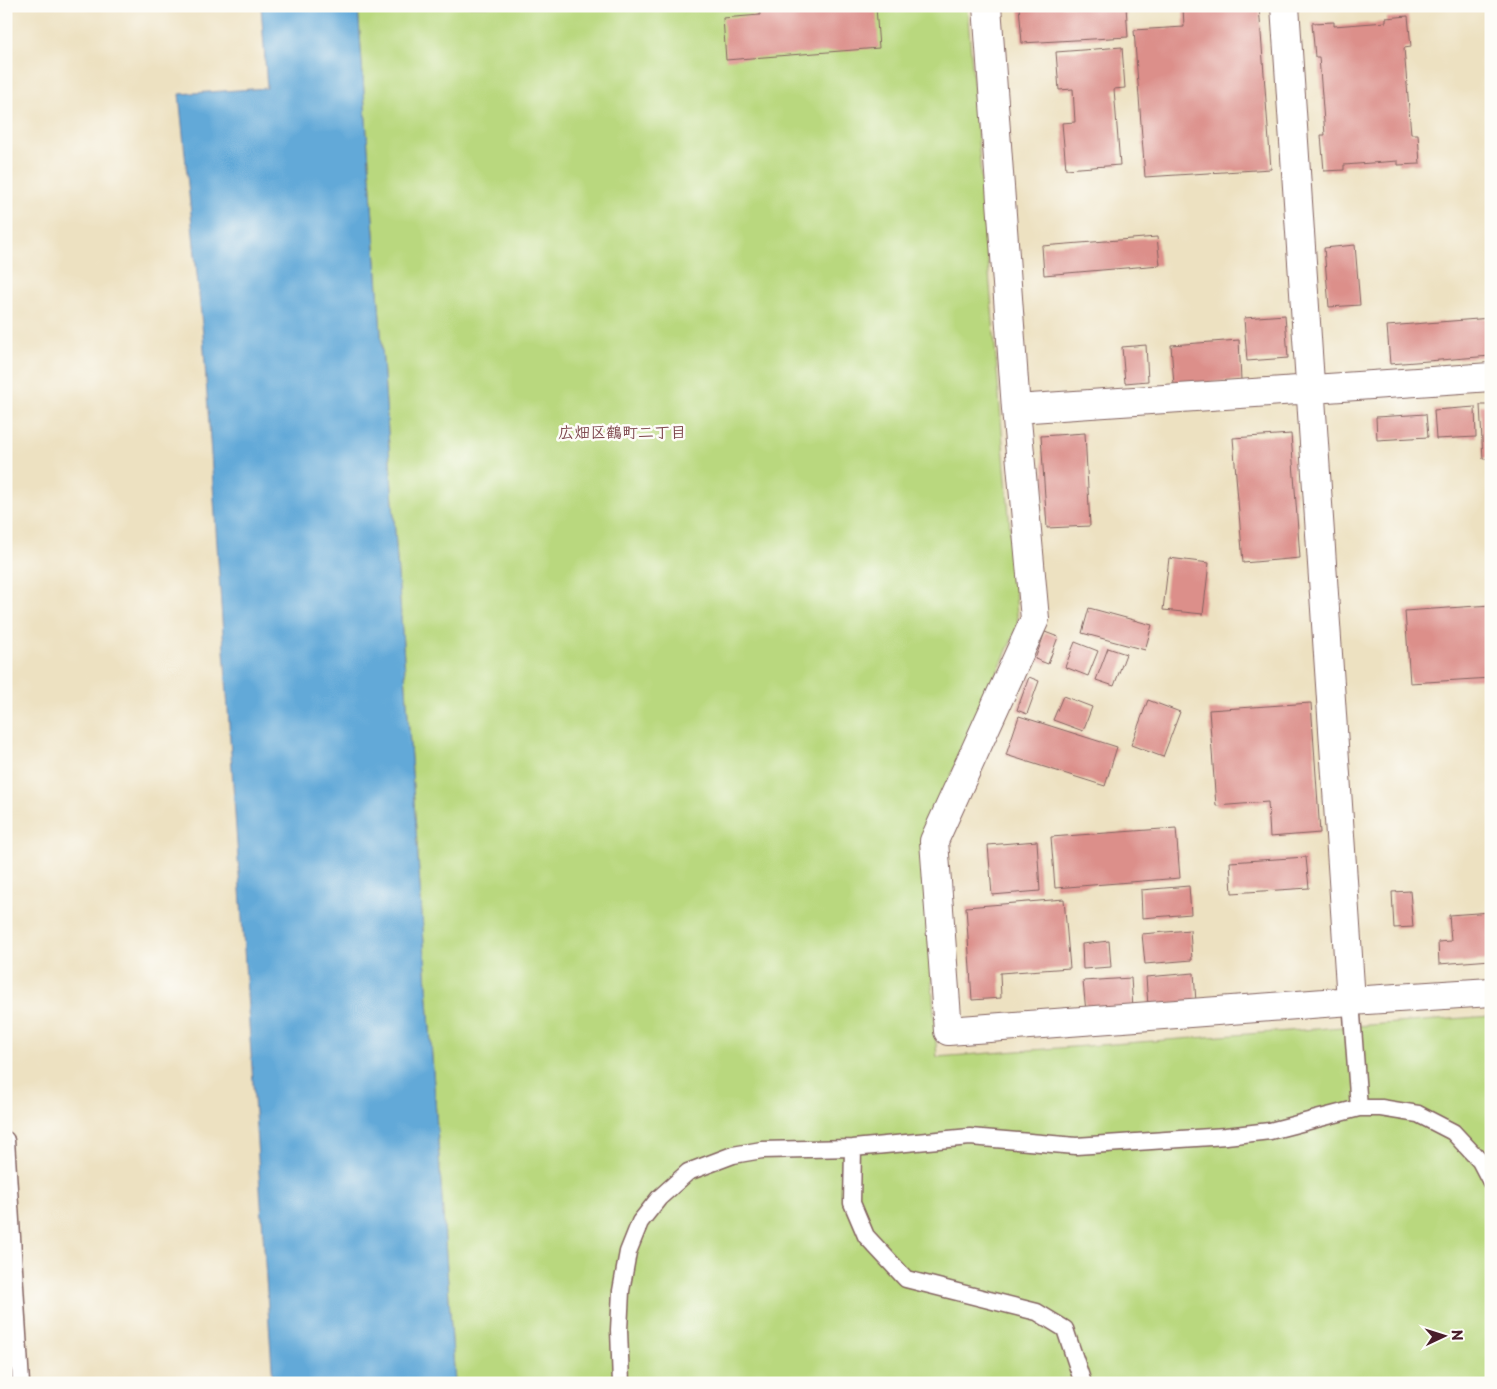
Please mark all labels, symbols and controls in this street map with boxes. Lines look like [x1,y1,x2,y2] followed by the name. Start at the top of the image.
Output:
[558,419,686,443] district label: 広畑区鶴町二丁目
[1420,1312,1470,1362] north arrow
[1447,1329,1468,1341] text: N

